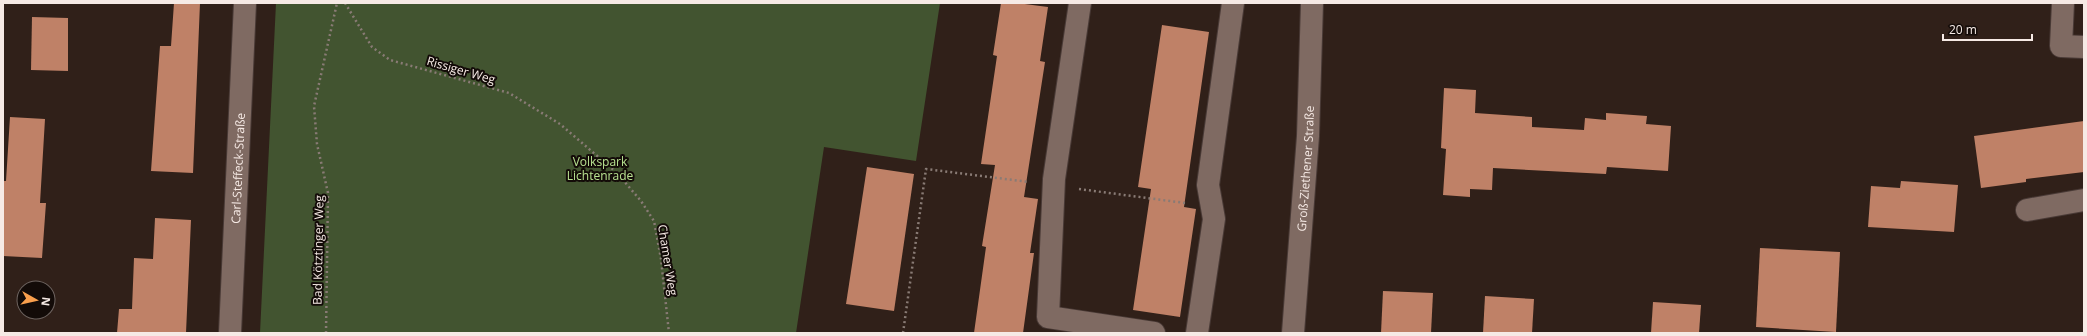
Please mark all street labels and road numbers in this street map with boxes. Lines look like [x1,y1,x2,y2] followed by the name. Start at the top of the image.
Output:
[425,52,498,88] street label: Rissiger Weg
[1292,105,1317,232] street label: Groß-Ziethener Straße
[226,112,249,224] street label: Carl-Steffeck-Straße
[309,195,327,305] street label: Bad Kötztinger Weg
[654,223,682,297] street label: Chamer Weg

